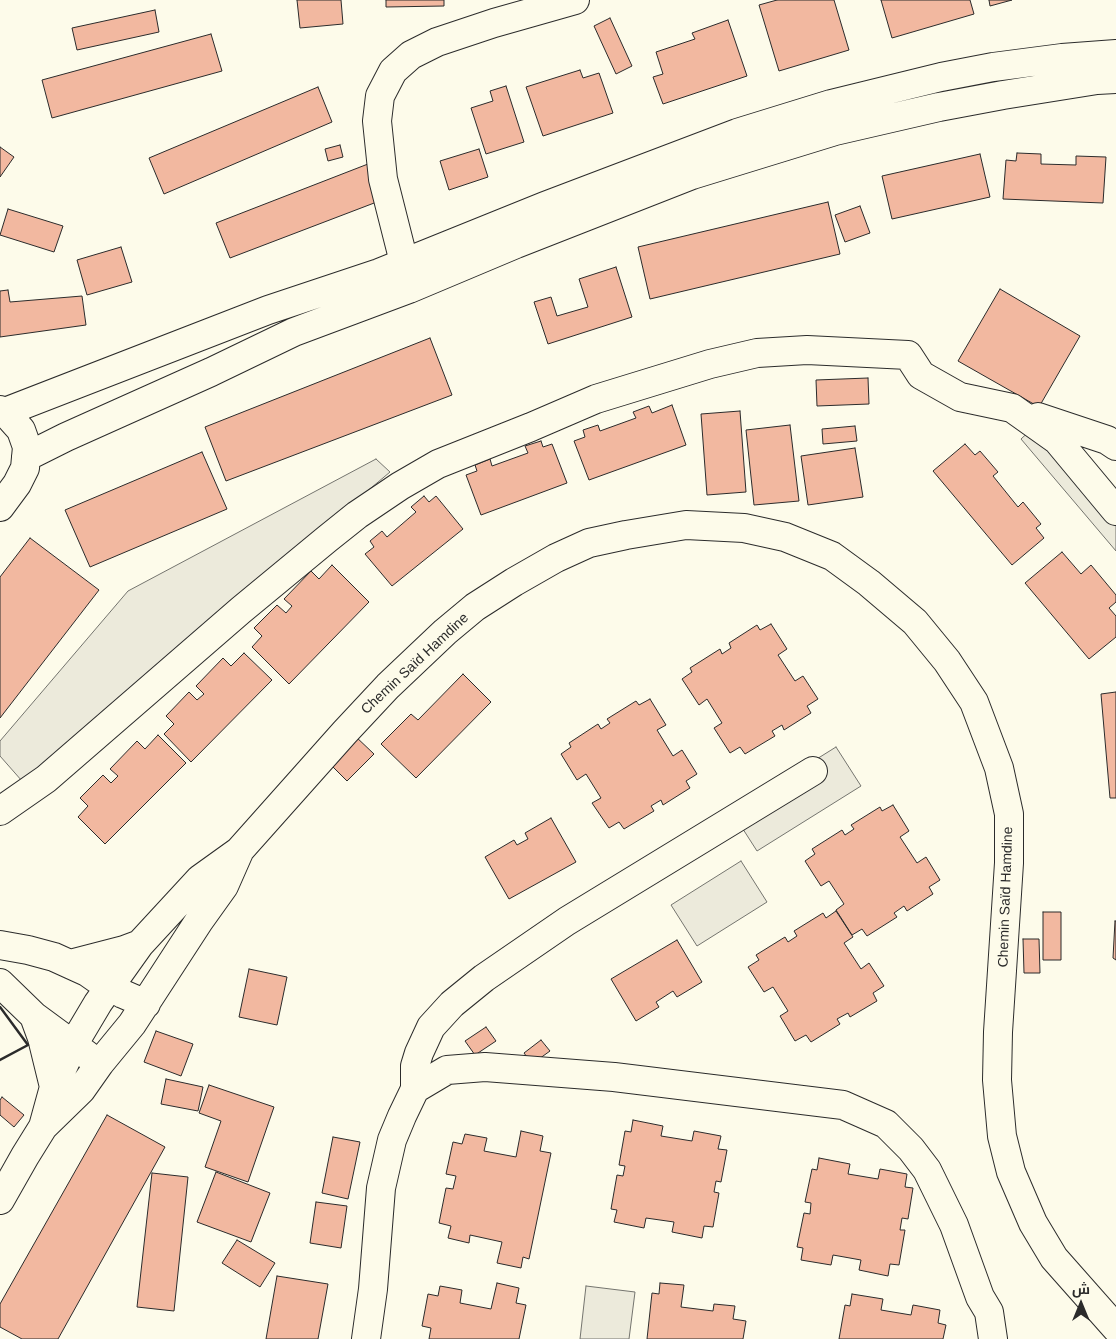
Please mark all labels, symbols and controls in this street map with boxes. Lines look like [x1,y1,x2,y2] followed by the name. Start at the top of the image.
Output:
[358,610,472,718] street label: Chemin Saïd Hamdine
[995,826,1017,968] street label: Chemin Saïd Hamdine
[1056,1279,1106,1329] north arrow
[1072,1281,1090,1297] text: ش

